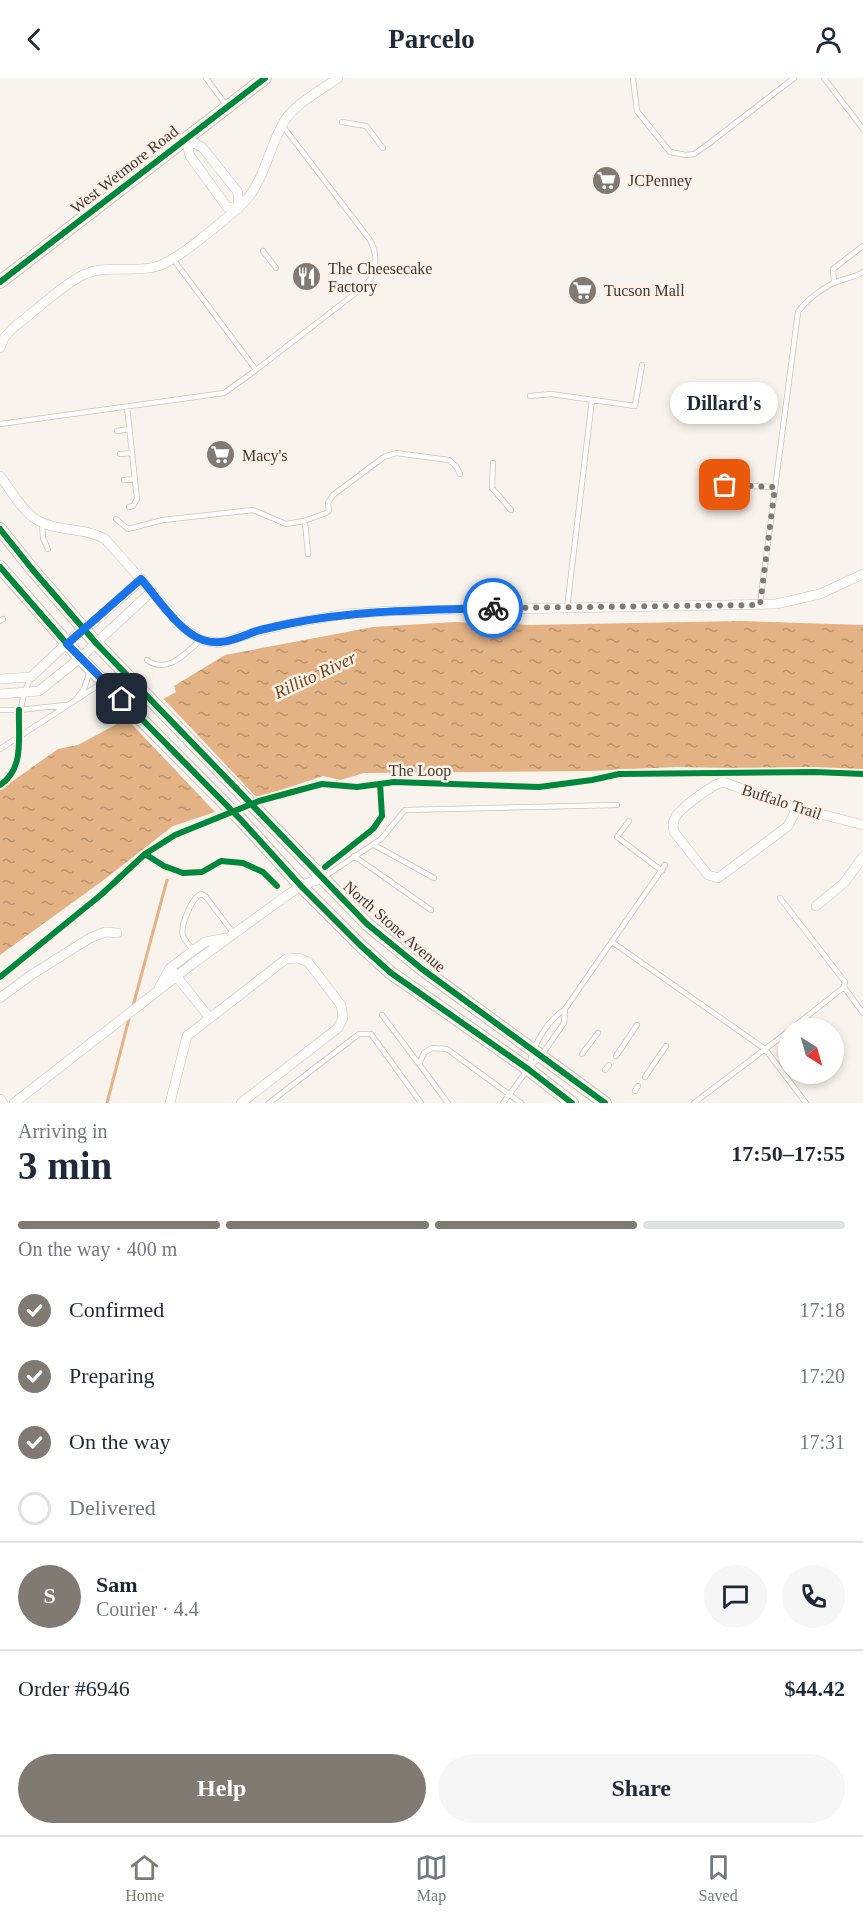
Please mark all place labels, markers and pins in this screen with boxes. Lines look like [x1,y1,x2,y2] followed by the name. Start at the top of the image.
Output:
[591,164,623,196] supermarket icon: JCPenney
[628,172,692,190] place label: JCPenney
[328,260,432,296] place label: The Cheesecake Factory
[291,261,323,293] restaurant icon: The Cheesecake Factory
[567,274,599,306] supermarket icon: Tucson Mall
[604,282,685,299] place label: Tucson Mall
[671,383,779,425] callout: Dillard's
[205,439,237,471] supermarket icon: Macy's
[242,447,288,465] place label: Macy's
[699,459,750,510] pin
[96,673,147,724] pin

